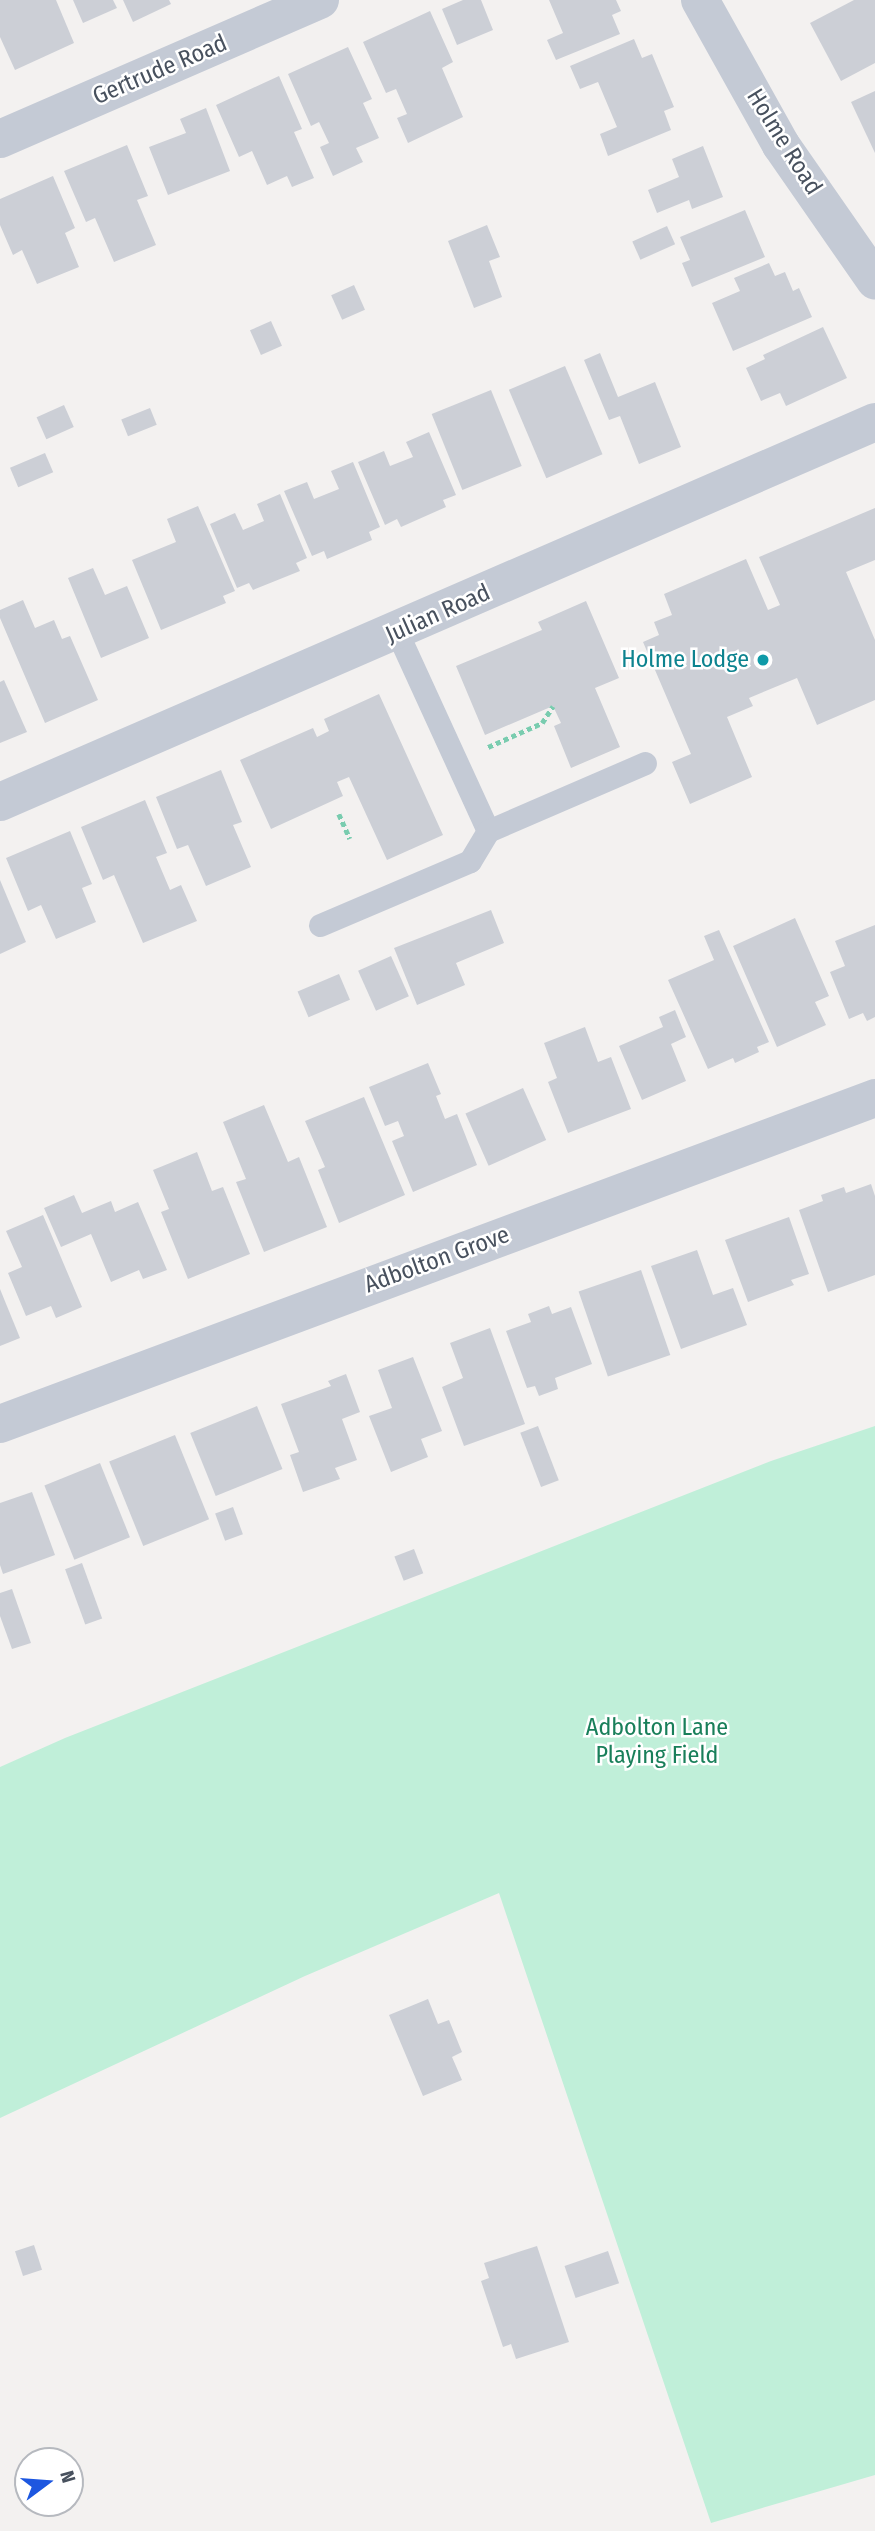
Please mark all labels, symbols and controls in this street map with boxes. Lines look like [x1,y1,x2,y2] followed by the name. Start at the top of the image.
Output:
[89,29,231,111] street label: Gertrude Road
[740,84,828,200] street label: Holme Road
[381,578,495,650] street label: Julian Road
[621,646,749,674] place label: Holme Lodge
[755,652,771,668] marker: Holme Lodge
[361,1220,513,1300] street label: Adbolton Grove
[586,1714,728,1770] park label: Adbolton Lane Playing Field
[14,2447,84,2517] north arrow
[55,2468,80,2485] text: N

